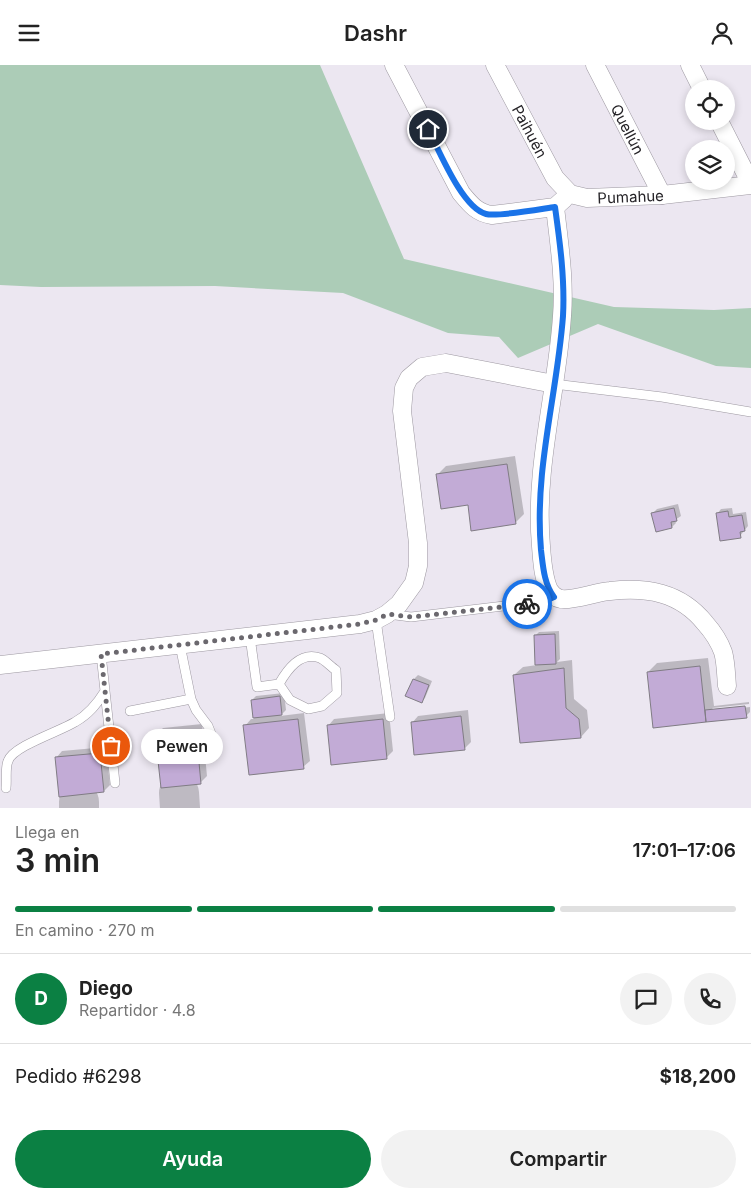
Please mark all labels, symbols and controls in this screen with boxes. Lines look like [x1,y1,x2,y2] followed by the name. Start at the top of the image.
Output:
[15,19,43,47] icon: menu
[708,19,736,47] icon: person
[344,20,407,46] text: Dashr
[685,80,735,190] map controls
[685,80,735,130] button: locate
[607,101,649,157] street label: Quellún
[508,102,552,161] street label: Paihuén
[407,108,449,150] pin
[414,115,442,143] icon: home
[685,140,735,190] button: layers
[597,185,664,207] street label: Pumahue
[502,579,552,629] courier
[513,590,541,618] icon: bike
[90,725,132,767] pin
[141,729,224,763] callout: Pewen
[97,732,125,760] icon: bag
[156,736,208,756] text: Pewen
[15,822,79,842] text: Llega en
[632,839,736,862] text: 17:01–17:06
[15,841,100,880] text: 3 min
[15,920,155,940] text: En camino · 270 m
[620,973,672,1025] button: chat
[684,973,736,1025] button: phone
[79,977,133,1000] text: Diego
[34,987,48,1010] text: D
[79,1000,196,1020] text: Repartidor · 4.8
[15,1065,142,1088] text: Pedido #6298
[659,1065,736,1088] text: $18,200
[15,1130,371,1188] button: Ayuda
[381,1130,736,1188] button: Compartir

